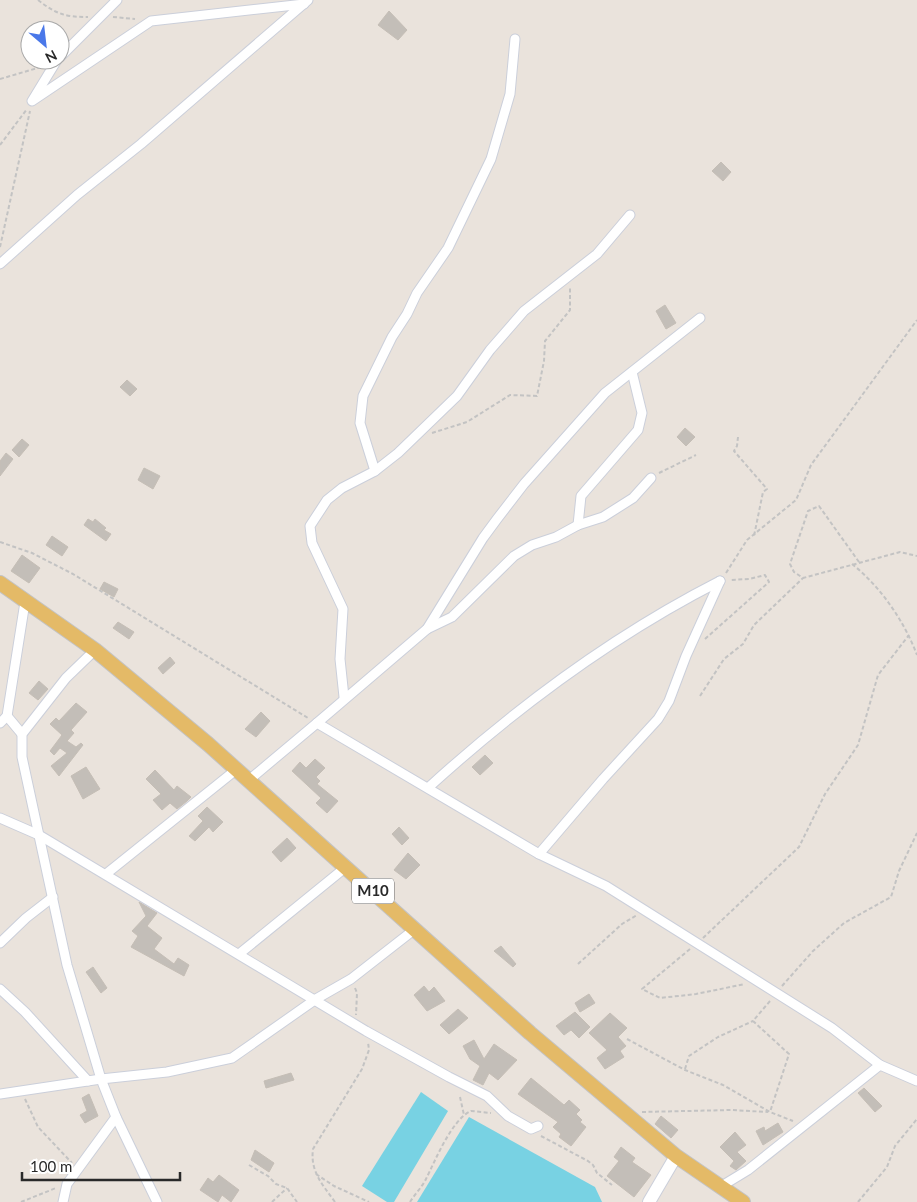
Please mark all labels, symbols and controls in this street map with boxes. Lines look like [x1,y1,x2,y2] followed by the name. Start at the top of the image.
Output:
[20,20,70,70] north arrow
[43,47,60,67] text: N
[352,878,394,904] road number: M10
[22,1150,180,1182] scale bar
[30,1157,72,1175] text: 100 m

